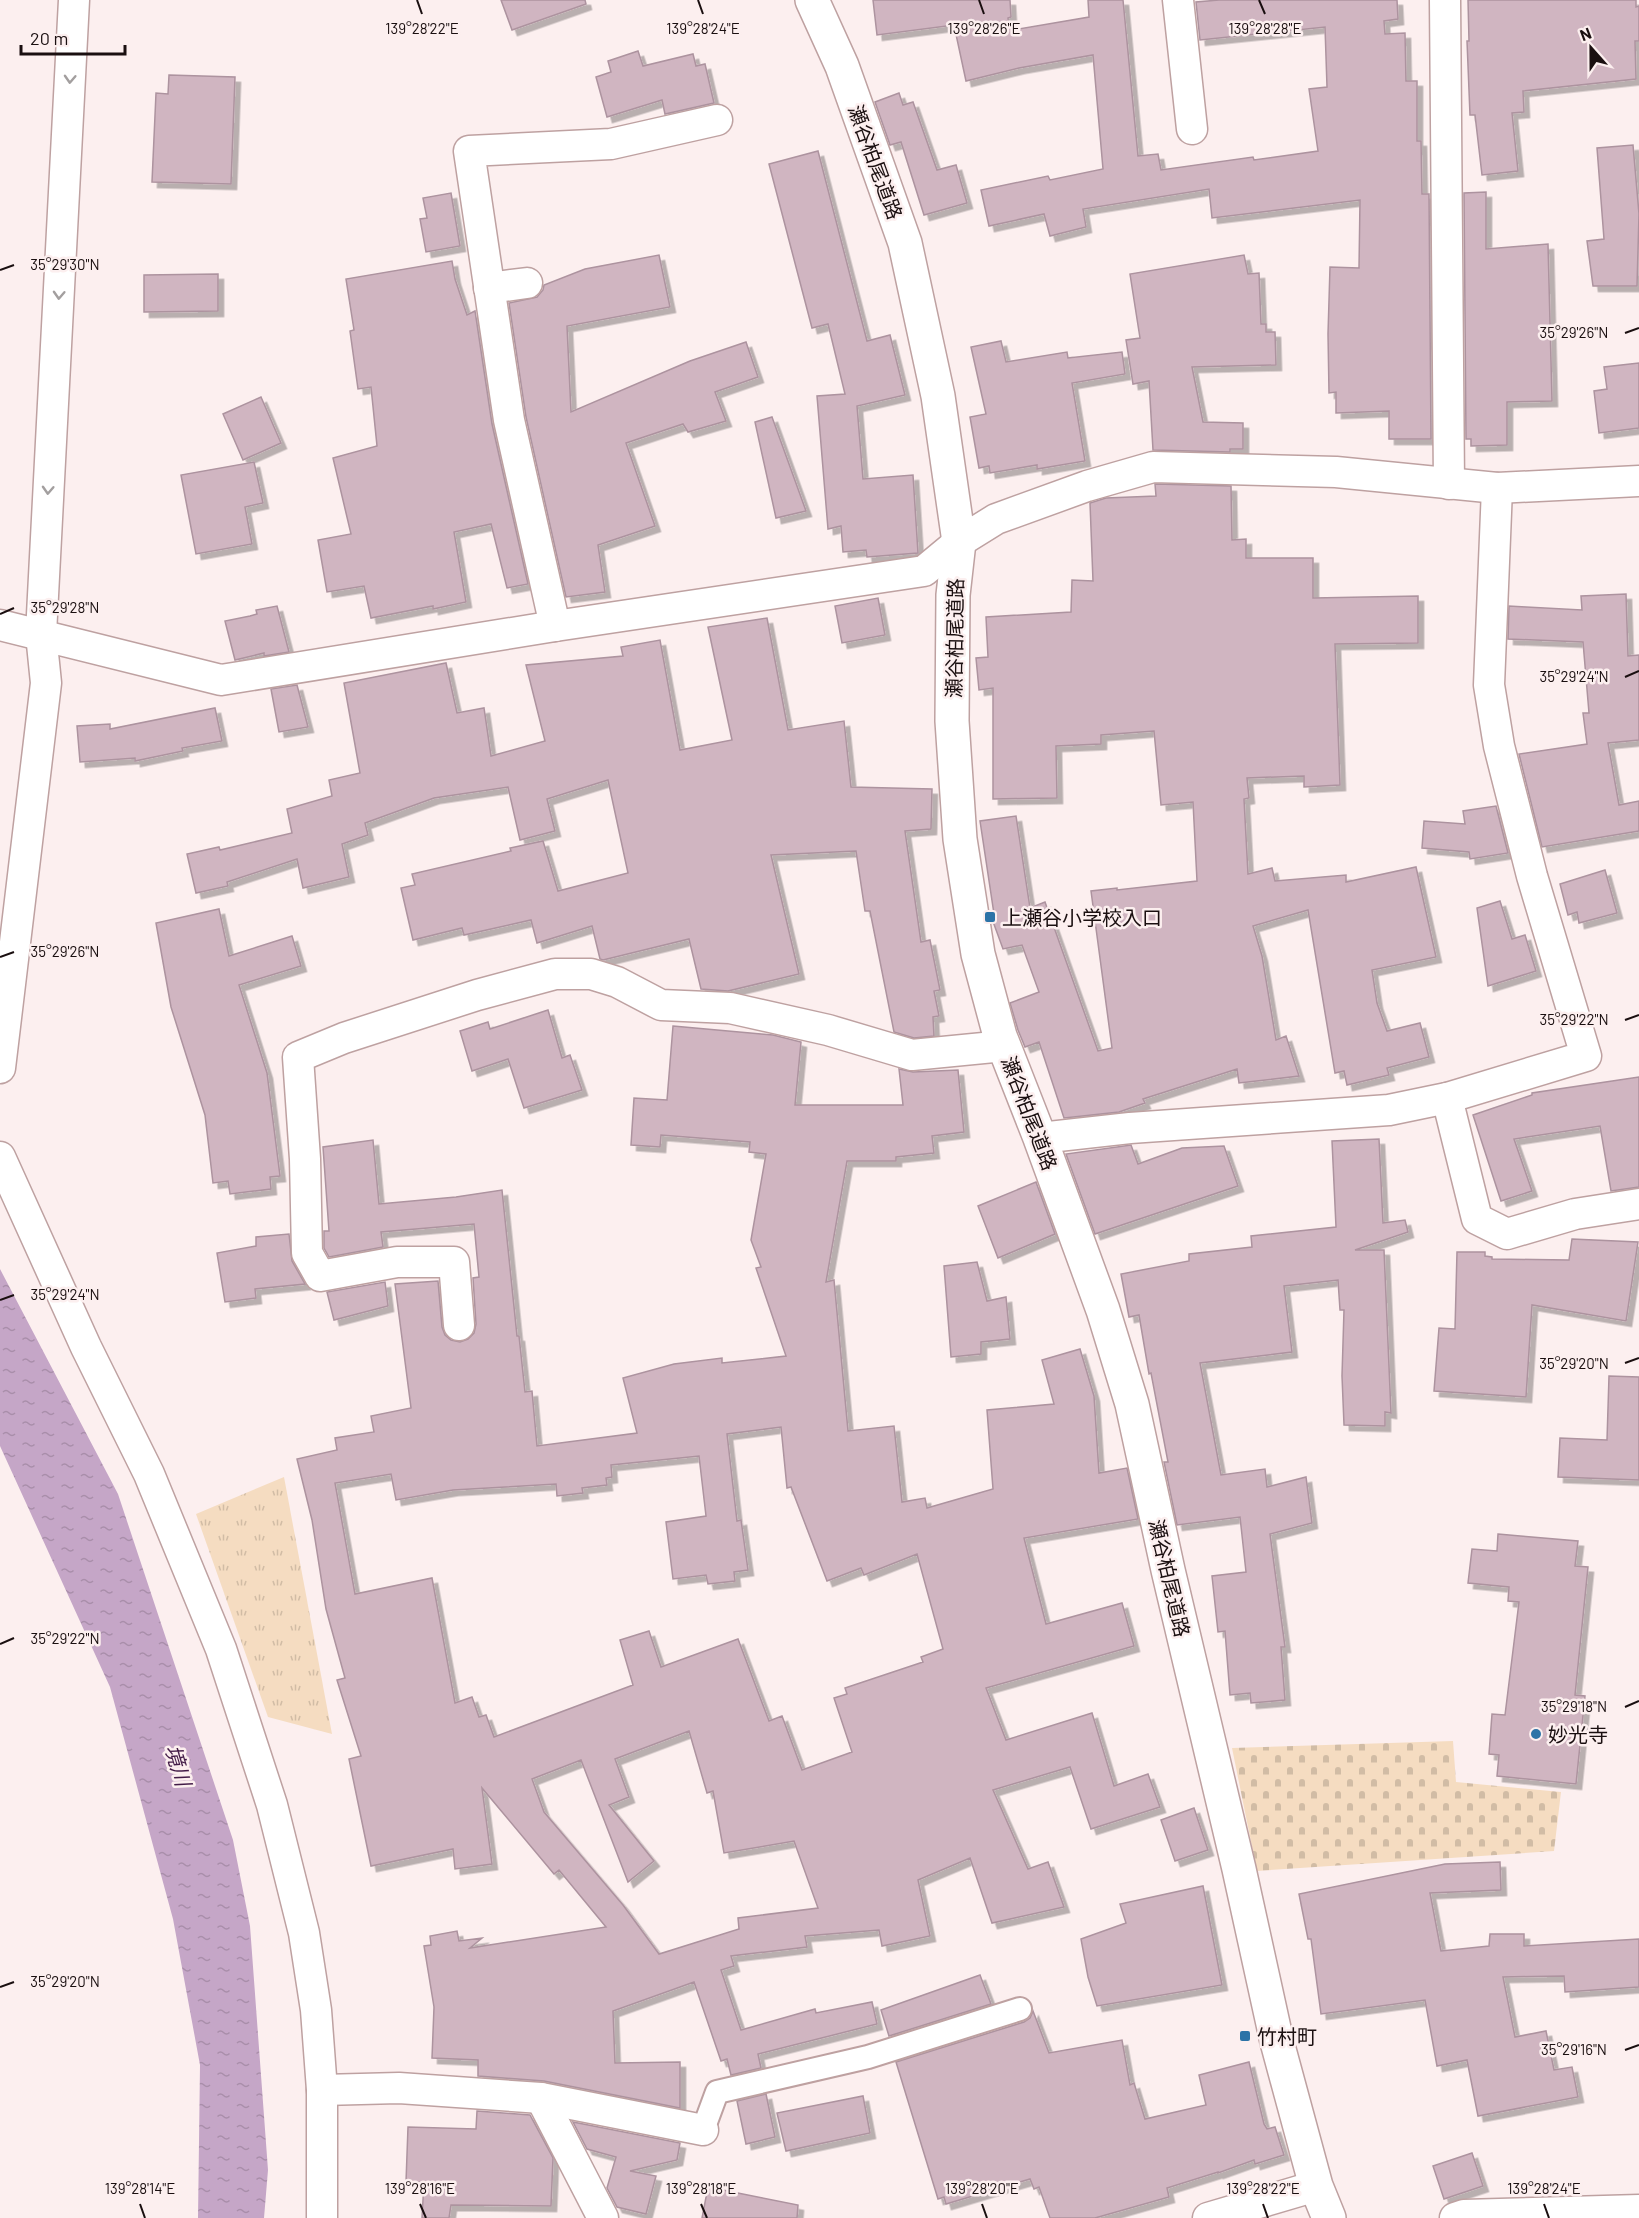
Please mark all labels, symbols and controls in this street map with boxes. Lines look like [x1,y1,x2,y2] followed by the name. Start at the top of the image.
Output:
[21,18,124,56] scale bar
[1561,18,1621,78] north arrow
[385,19,459,37] text: 139°28'22"E
[666,19,740,37] text: 139°28'24"E
[947,19,1021,37] text: 139°28'26"E
[1228,19,1302,37] text: 139°28'28"E
[1577,23,1594,44] text: N
[30,27,68,49] text: 20 m
[63,75,76,84] one-way arrow
[844,102,908,222] street label: 瀬谷柏尾道路
[30,255,100,273] text: 35°29'30"N
[52,291,65,300] one-way arrow
[1540,323,1608,341] text: 35°29'26"N
[42,485,55,494] one-way arrow
[941,578,967,698] street label: 瀬谷柏尾道路
[31,598,99,616] text: 35°29'28"N
[1539,667,1609,685] text: 35°29'24"N
[1002,905,1162,929] place label: 上瀬谷小学校入口
[983,910,997,924] marker: 上瀬谷小学校入口
[31,942,99,960] text: 35°29'26"N
[1539,1010,1609,1028] text: 35°29'22"N
[997,1053,1063,1173] street label: 瀬谷柏尾道路
[30,1285,100,1303] text: 35°29'24"N
[1539,1354,1609,1372] text: 35°29'20"N
[1145,1517,1195,1639] street label: 瀬谷柏尾道路
[30,1629,100,1647] text: 35°29'22"N
[1541,1697,1607,1715] text: 35°29'18"N
[1548,1722,1608,1746] place label: 妙光寺
[1529,1727,1543,1741] marker: 妙光寺
[161,1741,198,1791] water label: 境川
[30,1972,100,1990] text: 35°29'20"N
[1257,2024,1317,2048] place label: 竹村町
[1238,2029,1252,2043] marker: 竹村町
[1541,2040,1607,2058] text: 35°29'16"N
[105,2179,175,2197] text: 139°28'14"E
[385,2179,455,2197] text: 139°28'16"E
[666,2179,736,2197] text: 139°28'18"E
[945,2179,1019,2197] text: 139°28'20"E
[1226,2179,1300,2197] text: 139°28'22"E
[1507,2179,1581,2197] text: 139°28'24"E

